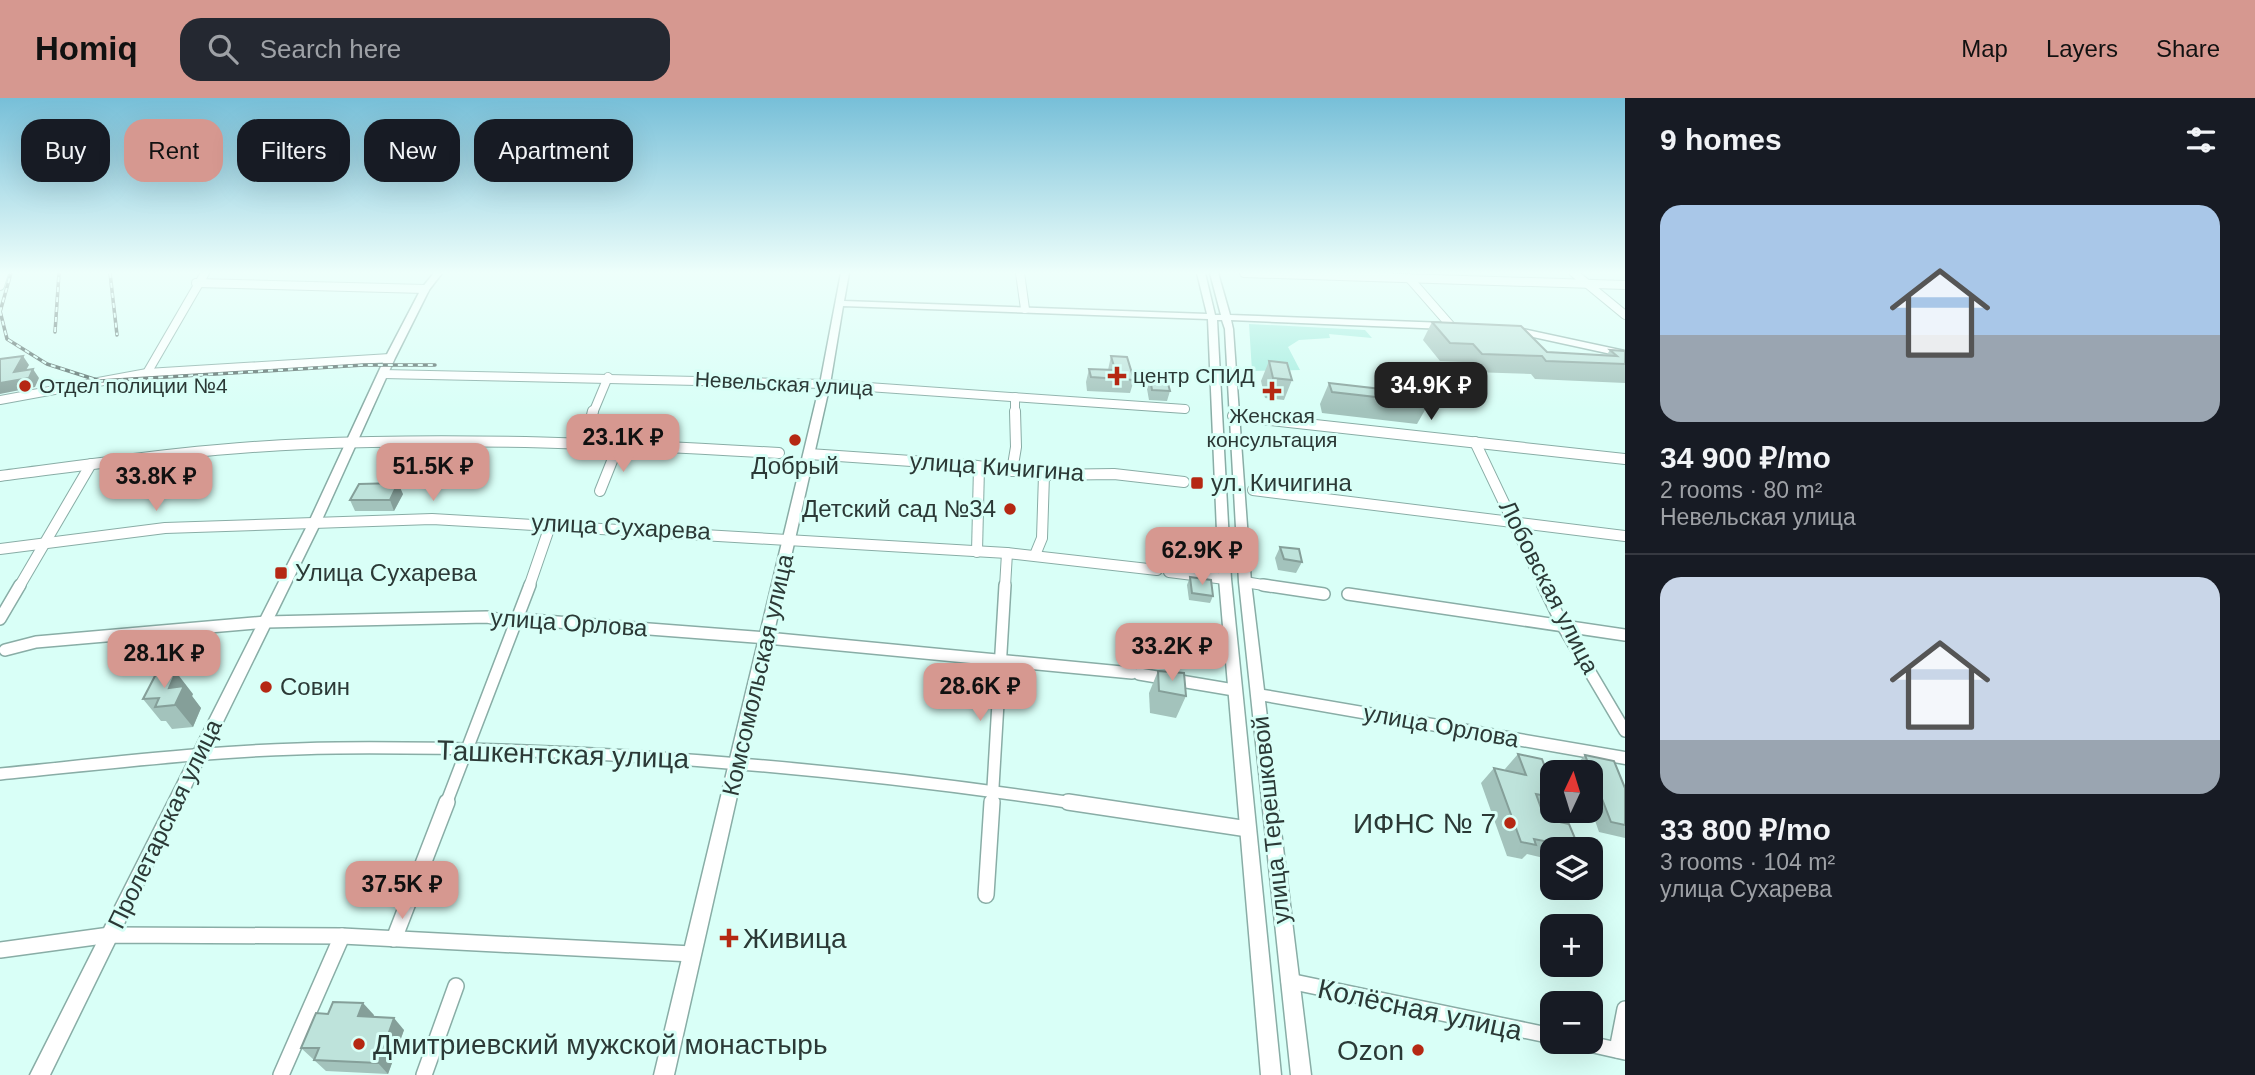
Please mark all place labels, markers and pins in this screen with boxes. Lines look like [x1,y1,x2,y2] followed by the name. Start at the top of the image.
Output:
[1366,362,1496,422] pin: 34.9K ₽
[1133,364,1255,387] place label: центр СПИД
[1107,366,1127,386] marker: центр СПИД
[39,374,228,397] place label: Отдел полиции №4
[17,378,33,394] marker: Отдел полиции №4
[1262,381,1282,401] marker: Женская консультация
[1207,404,1337,451] place label: Женская консультация
[558,414,688,474] pin: 23.1K ₽
[787,432,803,448] marker: Добрый
[368,444,498,503] pin: 51.5K ₽
[751,452,839,479] place label: Добрый
[91,454,221,513] pin: 33.8K ₽
[1211,469,1353,496] place label: ул. Кичигина
[1189,475,1205,491] marker: ул. Кичигина
[802,495,996,522] place label: Детский сад №34
[1002,501,1018,517] marker: Детский сад №34
[1137,528,1267,587] pin: 62.9K ₽
[295,559,477,586] place label: Улица Сухарева
[273,565,289,581] marker: Улица Сухарева
[1107,624,1237,683] pin: 33.2K ₽
[99,630,229,690] pin: 28.1K ₽
[915,664,1045,723] pin: 28.6K ₽
[280,673,350,700] place label: Совин
[258,679,274,695] marker: Совин
[1353,808,1496,839] place label: ИФНС № 7
[1502,815,1518,831] marker: ИФНС № 7
[337,862,467,921] pin: 37.5K ₽
[743,923,847,954] place label: Живица
[721,930,737,946] marker: Живица
[373,1029,827,1060] place label: Дмитриевский мужской монастырь
[1337,1035,1404,1066] place label: Ozon
[351,1036,367,1052] marker: Дмитриевский мужской монастырь
[1410,1042,1426,1058] marker: Ozon

